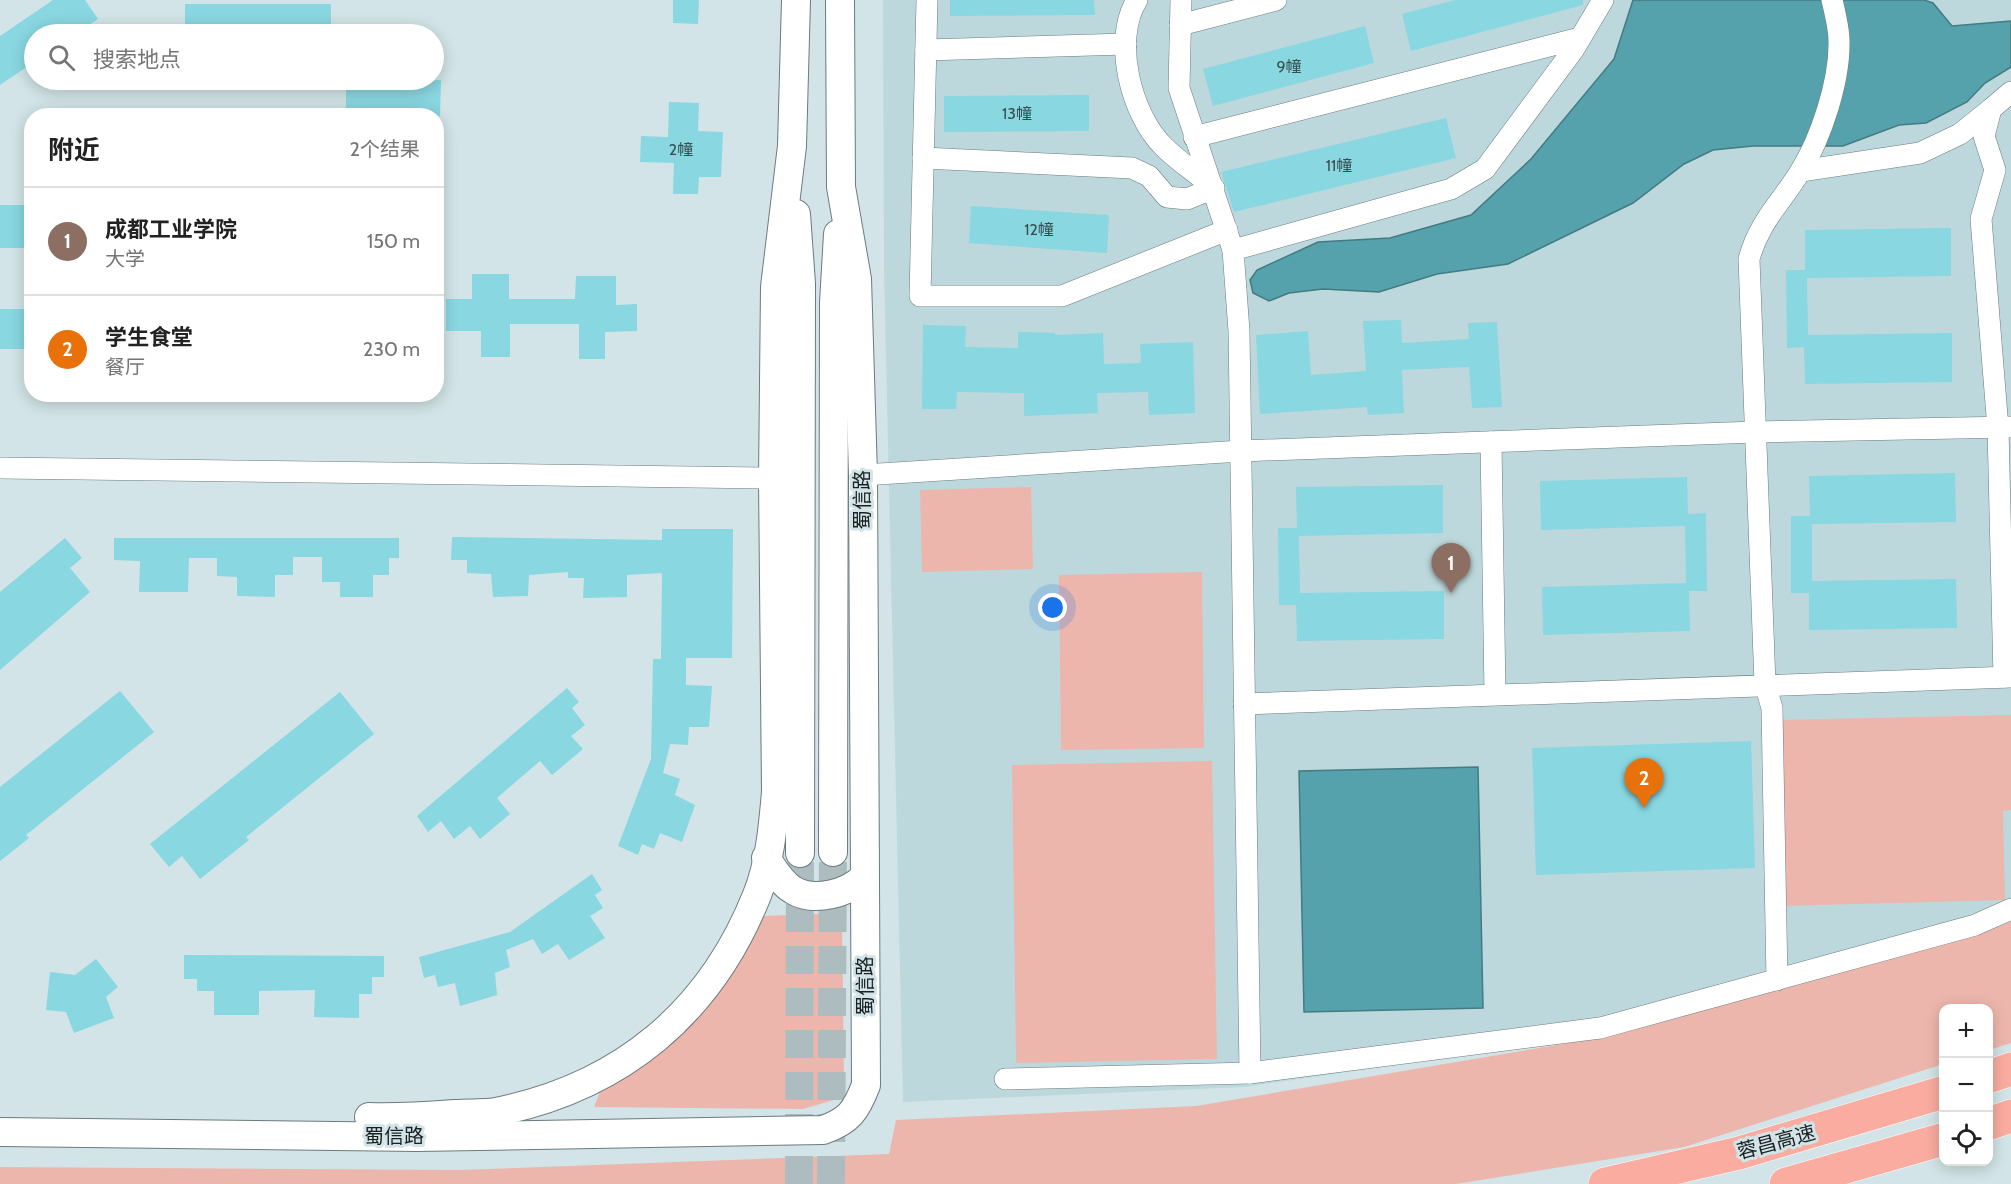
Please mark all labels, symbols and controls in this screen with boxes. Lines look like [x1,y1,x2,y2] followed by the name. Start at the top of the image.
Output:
[24,24,444,90] search box
[45,41,78,74] icon: search
[93,46,181,73] text: 搜索地点
[1276,57,1302,76] house number: 9幢
[1002,104,1032,123] house number: 13幢
[48,134,100,166] text: 附近
[350,137,420,161] text: 2个结果
[669,140,693,159] house number: 2幢
[1326,156,1352,175] house number: 11幢
[105,216,237,243] text: 成都工业学院
[1024,220,1054,239] house number: 12幢
[64,229,71,253] text: 1
[367,229,420,253] text: 150 m
[105,247,145,271] text: 大学
[105,324,193,351] text: 学生食堂
[62,337,73,361] text: 2
[363,337,420,361] text: 230 m
[105,355,145,379] text: 餐厅
[850,470,874,530] street label: 蜀信路
[1432,544,1470,593] pin: 1
[1038,593,1067,622] your location
[1624,758,1664,808] pin: 2
[853,956,877,1016] street label: 蜀信路
[1939,1004,1993,1166] map controls
[1939,1004,1993,1058] button: +
[1939,1058,1993,1112] button: −
[1939,1112,1993,1166] button: locate
[1734,1120,1818,1164] street label: 蓉昌高速
[364,1124,424,1148] street label: 蜀信路

